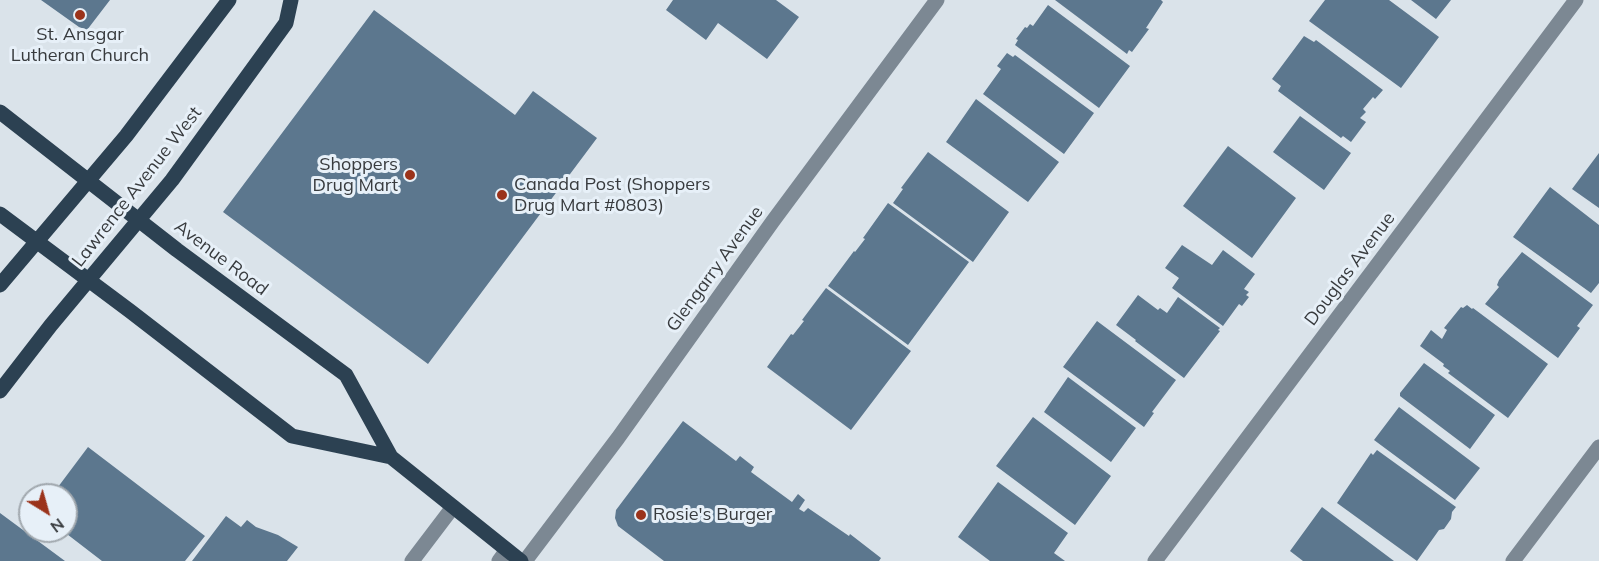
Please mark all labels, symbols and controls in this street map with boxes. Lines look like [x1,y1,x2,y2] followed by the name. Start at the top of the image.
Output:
[73,8,87,22] marker: St. Ansgar Lutheran Church
[11,24,149,66] place label: St. Ansgar Lutheran Church
[68,103,206,271] street label: Lawrence Avenue West
[313,154,398,196] place label: Shoppers Drug Mart
[403,168,417,182] marker: Shoppers Drug Mart
[514,174,710,216] place label: Canada Post (Shoppers Drug Mart #0803)
[495,188,509,202] marker: Canada Post (Shoppers Drug Mart #0803)
[662,202,768,336] street label: Glengarry Avenue
[1300,208,1400,330] street label: Douglas Avenue
[170,216,272,300] street label: Avenue Road
[18,483,78,543] north arrow
[653,504,772,526] place label: Rosie's Burger
[634,508,648,522] marker: Rosie's Burger
[47,514,68,537] text: N

